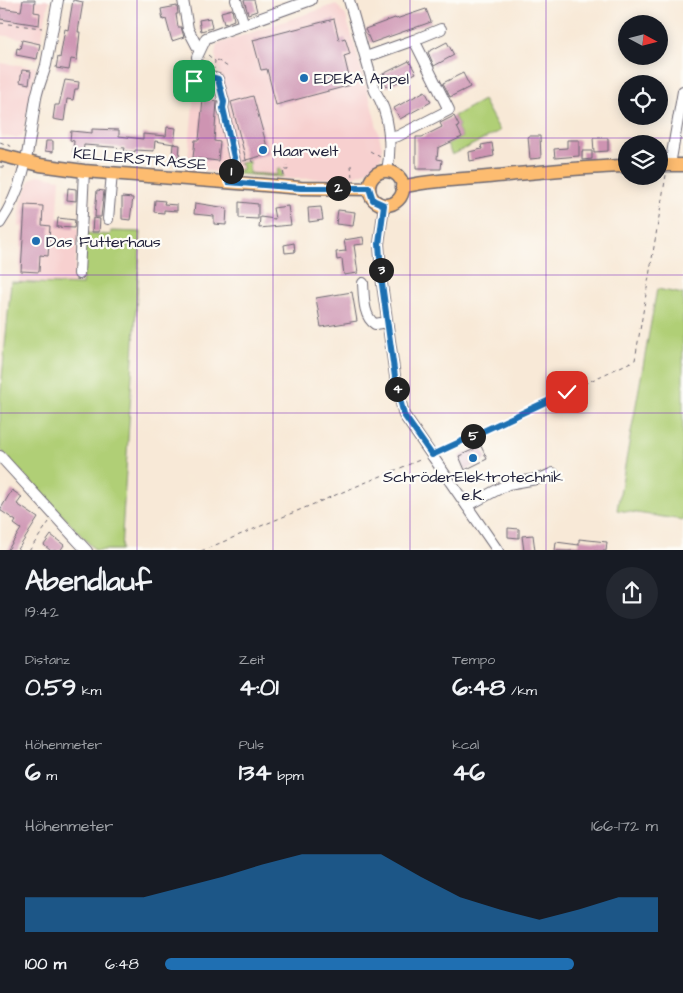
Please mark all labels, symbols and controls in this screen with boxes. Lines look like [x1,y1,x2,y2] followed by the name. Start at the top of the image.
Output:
[618,15,668,65] north arrow
[618,15,668,185] map controls
[173,60,215,102] pin
[180,67,208,95] icon: arrive
[314,68,409,90] place label: EDEKA Appel
[298,72,310,84] marker: EDEKA Appel
[618,75,668,125] button: locate
[618,135,668,185] button: layers
[273,140,339,162] place label: Haarwelt
[72,142,208,176] street label: KELLERSTRASSE
[257,144,269,156] marker: Haarwelt
[218,158,244,184] pin: 1
[231,161,232,181] text: 1
[326,176,350,200] pin: 2
[334,178,343,198] text: 2
[46,231,161,253] place label: Das Futterhaus
[30,235,42,247] marker: Das Futterhaus
[368,258,394,282] pin: 3
[378,260,385,280] text: 3
[546,371,588,413] pin
[384,376,410,402] pin: 4
[553,378,581,406] icon: check
[393,379,402,399] text: 4
[460,424,486,448] pin: 5
[469,426,478,446] text: 5
[467,452,479,464] marker: SchröderElektrotechnik e.K.
[383,466,563,506] place label: SchröderElektrotechnik e.K.
[25,562,152,601] text: Abendlauf
[606,567,658,619] button: share
[25,601,59,623] text: 19:42
[25,650,70,670] text: Distanz
[239,650,265,670] text: Zeit
[452,650,495,670] text: Tempo
[25,670,76,705] text: 0.59
[239,670,279,705] text: 4:01
[452,670,505,705] text: 6:48
[76,681,101,701] text: km
[505,681,537,701] text: /km
[25,735,102,755] text: Höhenmeter
[239,735,264,755] text: Puls
[452,735,479,755] text: kcal
[25,755,41,790] text: 6
[239,755,272,790] text: 134
[452,755,485,790] text: 46
[41,766,57,786] text: m
[272,766,304,786] text: bpm
[25,815,113,837] text: Höhenmeter
[591,815,658,837] text: 166–172 m
[25,953,66,975] text: 100 m
[105,953,139,975] text: 6:48

